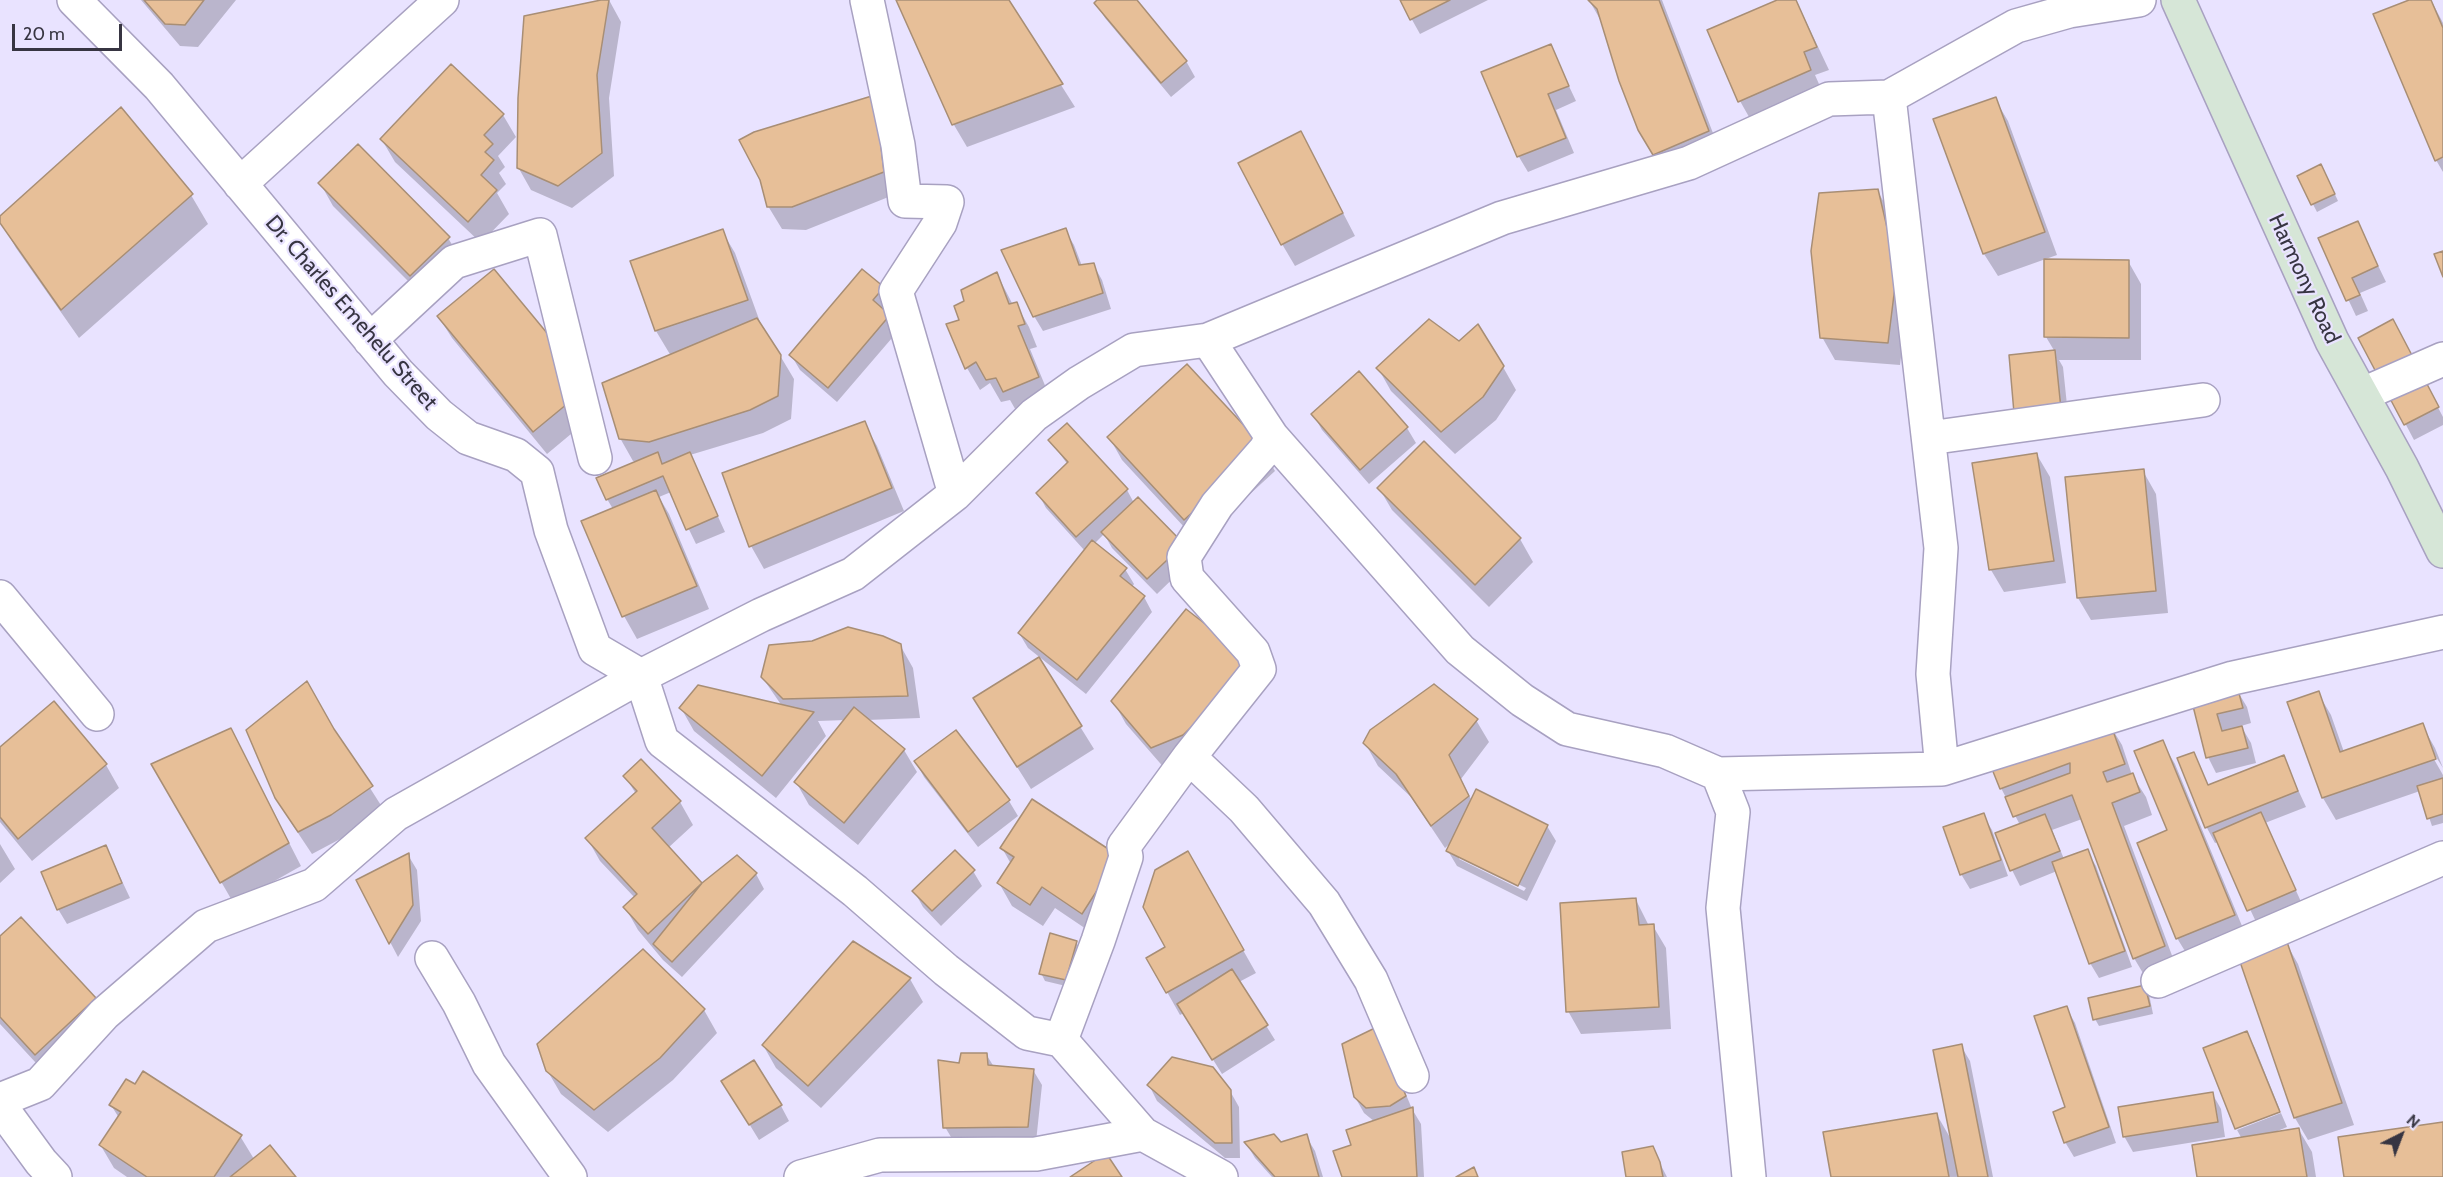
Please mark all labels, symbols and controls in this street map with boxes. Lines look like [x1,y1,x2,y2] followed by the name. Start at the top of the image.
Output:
[15,12,124,50] scale bar
[23,23,65,45] text: 20 m
[259,210,443,416] street label: Dr. Charles Emehelu Street
[2262,210,2346,348] street label: Harmony Road
[2371,1105,2431,1165] north arrow
[2403,1110,2424,1132] text: N

